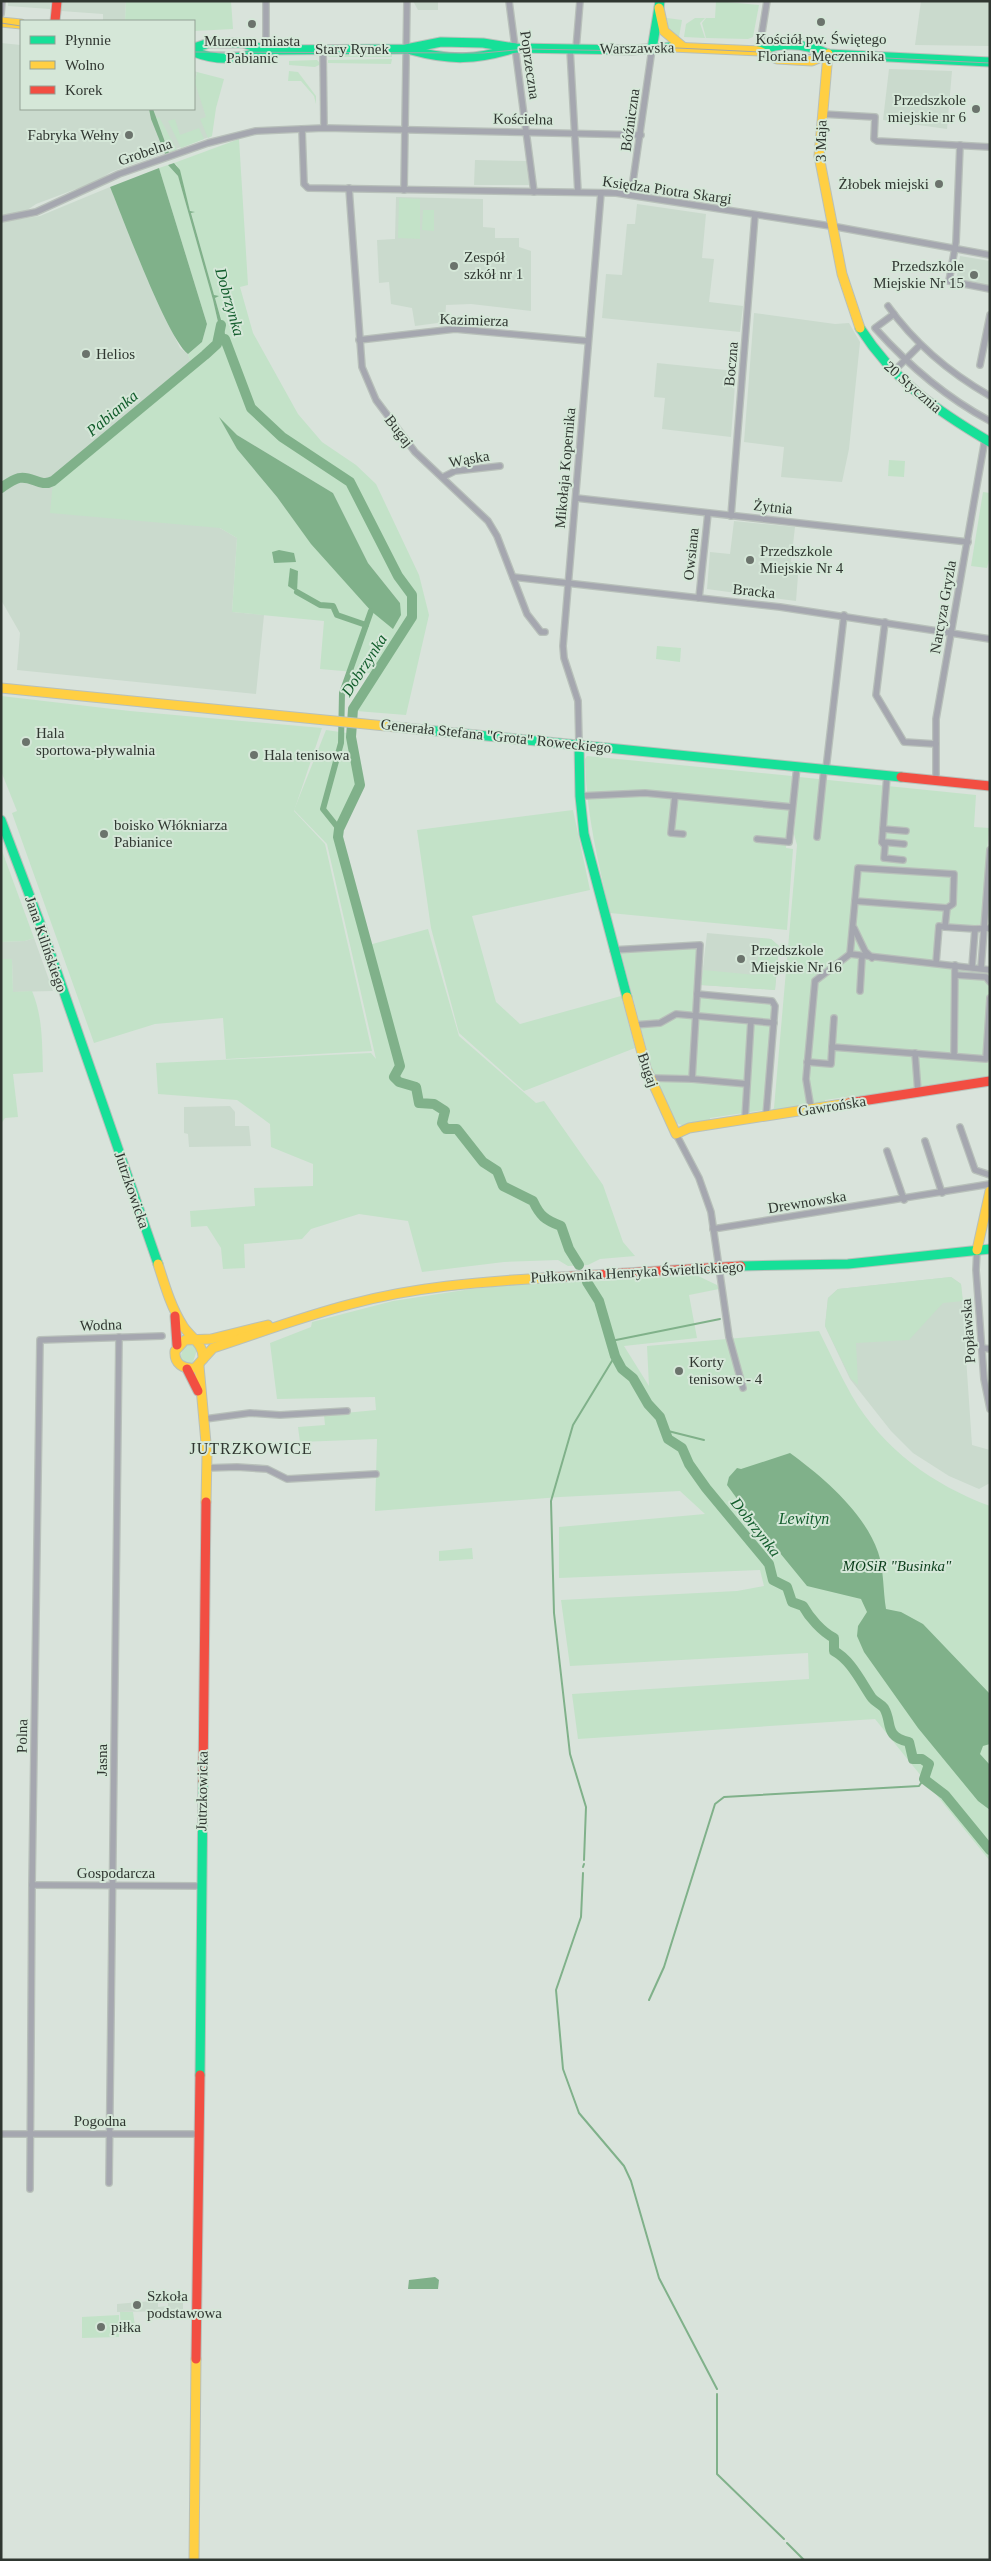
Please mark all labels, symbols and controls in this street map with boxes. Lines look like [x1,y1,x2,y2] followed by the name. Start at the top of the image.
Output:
[815,16,827,28] marker: Kościół pw. Świętego Floriana Męczennika
[246,18,258,30] marker: Muzeum miasta Pabianic
[20,20,195,110] legend
[517,30,543,101] street label: Poprzeczna
[755,31,887,64] place label: Kościół pw. Świętego Floriana Męczennika
[65,32,111,48] text: Płynnie
[204,33,300,66] place label: Muzeum miasta Pabianic
[600,39,675,57] street label: Warszawska
[315,41,389,57] street label: Stary Rynek
[65,57,105,73] text: Wolno
[65,82,103,98] text: Korek
[618,87,642,152] street label: Bóźniczna
[888,92,966,125] place label: Przedszkole miejskie nr 6
[970,103,982,115] marker: Przedszkole miejskie nr 6
[493,110,553,128] street label: Kościelna
[813,119,829,162] street label: 3 Maja
[28,127,119,143] place label: Fabryka Wełny
[123,129,135,141] marker: Fabryka Wełny
[116,135,174,169] street label: Grobelna
[601,173,733,207] street label: Księdza Piotra Skargi
[839,176,929,192] place label: Żłobek miejski
[933,178,945,190] marker: Żłobek miejski
[464,249,523,282] place label: Zespół szkół nr 1
[873,258,964,291] place label: Przedszkole Miejskie Nr 15
[448,260,460,272] marker: Zespół szkół nr 1
[211,265,248,338] water label: Dobrzynka
[968,269,980,281] marker: Przedszkole Miejskie Nr 15
[439,311,509,329] street label: Kazimierza
[721,341,741,387] street label: Boczna
[96,346,135,362] place label: Helios
[80,348,92,360] marker: Helios
[881,358,945,416] street label: 20 Stycznia
[82,387,141,440] water label: Pabianka
[552,407,578,529] street label: Mikołaja Kopernika
[382,412,416,450] street label: Bugaj
[448,448,491,470] street label: Wąska
[753,497,794,517] street label: Żytnia
[680,527,702,581] street label: Owsiana
[760,543,844,576] place label: Przedszkole Miejskie Nr 4
[744,554,756,566] marker: Przedszkole Miejskie Nr 4
[927,559,959,655] street label: Narcyza Gryzla
[732,581,776,601] street label: Bracka
[337,631,391,700] water label: Dobrzynka
[380,716,612,756] street label: Generała Stefana "Grota" Roweckiego
[36,725,155,758] place label: Hala sportowa-pływalnia
[20,736,32,748] marker: Hala sportowa-pływalnia
[264,747,350,763] place label: Hala tenisowa
[248,749,260,761] marker: Hala tenisowa
[114,817,228,850] place label: boisko Włókniarza Pabianice
[98,828,110,840] marker: boisko Włókniarza Pabianice
[22,894,70,994] street label: Jana Kilińskiego
[751,942,842,975] place label: Przedszkole Miejskie Nr 16
[735,953,747,965] marker: Przedszkole Miejskie Nr 16
[635,1050,661,1090] street label: Bugaj
[797,1093,867,1119] street label: Gawrońska
[111,1150,153,1231] street label: Jutrzkowicka
[767,1188,848,1216] street label: Drewnowska
[530,1258,744,1286] street label: Pułkownika Henryka Świetlickiego
[958,1298,978,1364] street label: Popławska
[80,1316,123,1334] street label: Wodna
[689,1354,763,1387] place label: Korty tenisowe - 4
[673,1365,685,1377] marker: Korty tenisowe - 4
[190,1440,312,1457] district label: JUTRZKOWICE
[726,1493,784,1561] water label: Dobrzynka
[778,1510,829,1528] water label: Lewityn
[842,1558,952,1574] park label: MOSiR "Businka"
[14,1718,30,1753] street label: Polna
[94,1743,110,1776] street label: Jasna
[193,1751,211,1831] street label: Jutrzkowicka
[77,1865,155,1881] street label: Gospodarcza
[74,2113,127,2129] street label: Pogodna
[147,2288,222,2321] place label: Szkoła podstawowa
[131,2299,143,2311] marker: Szkoła podstawowa
[111,2319,141,2335] place label: piłka
[95,2321,107,2333] marker: piłka

